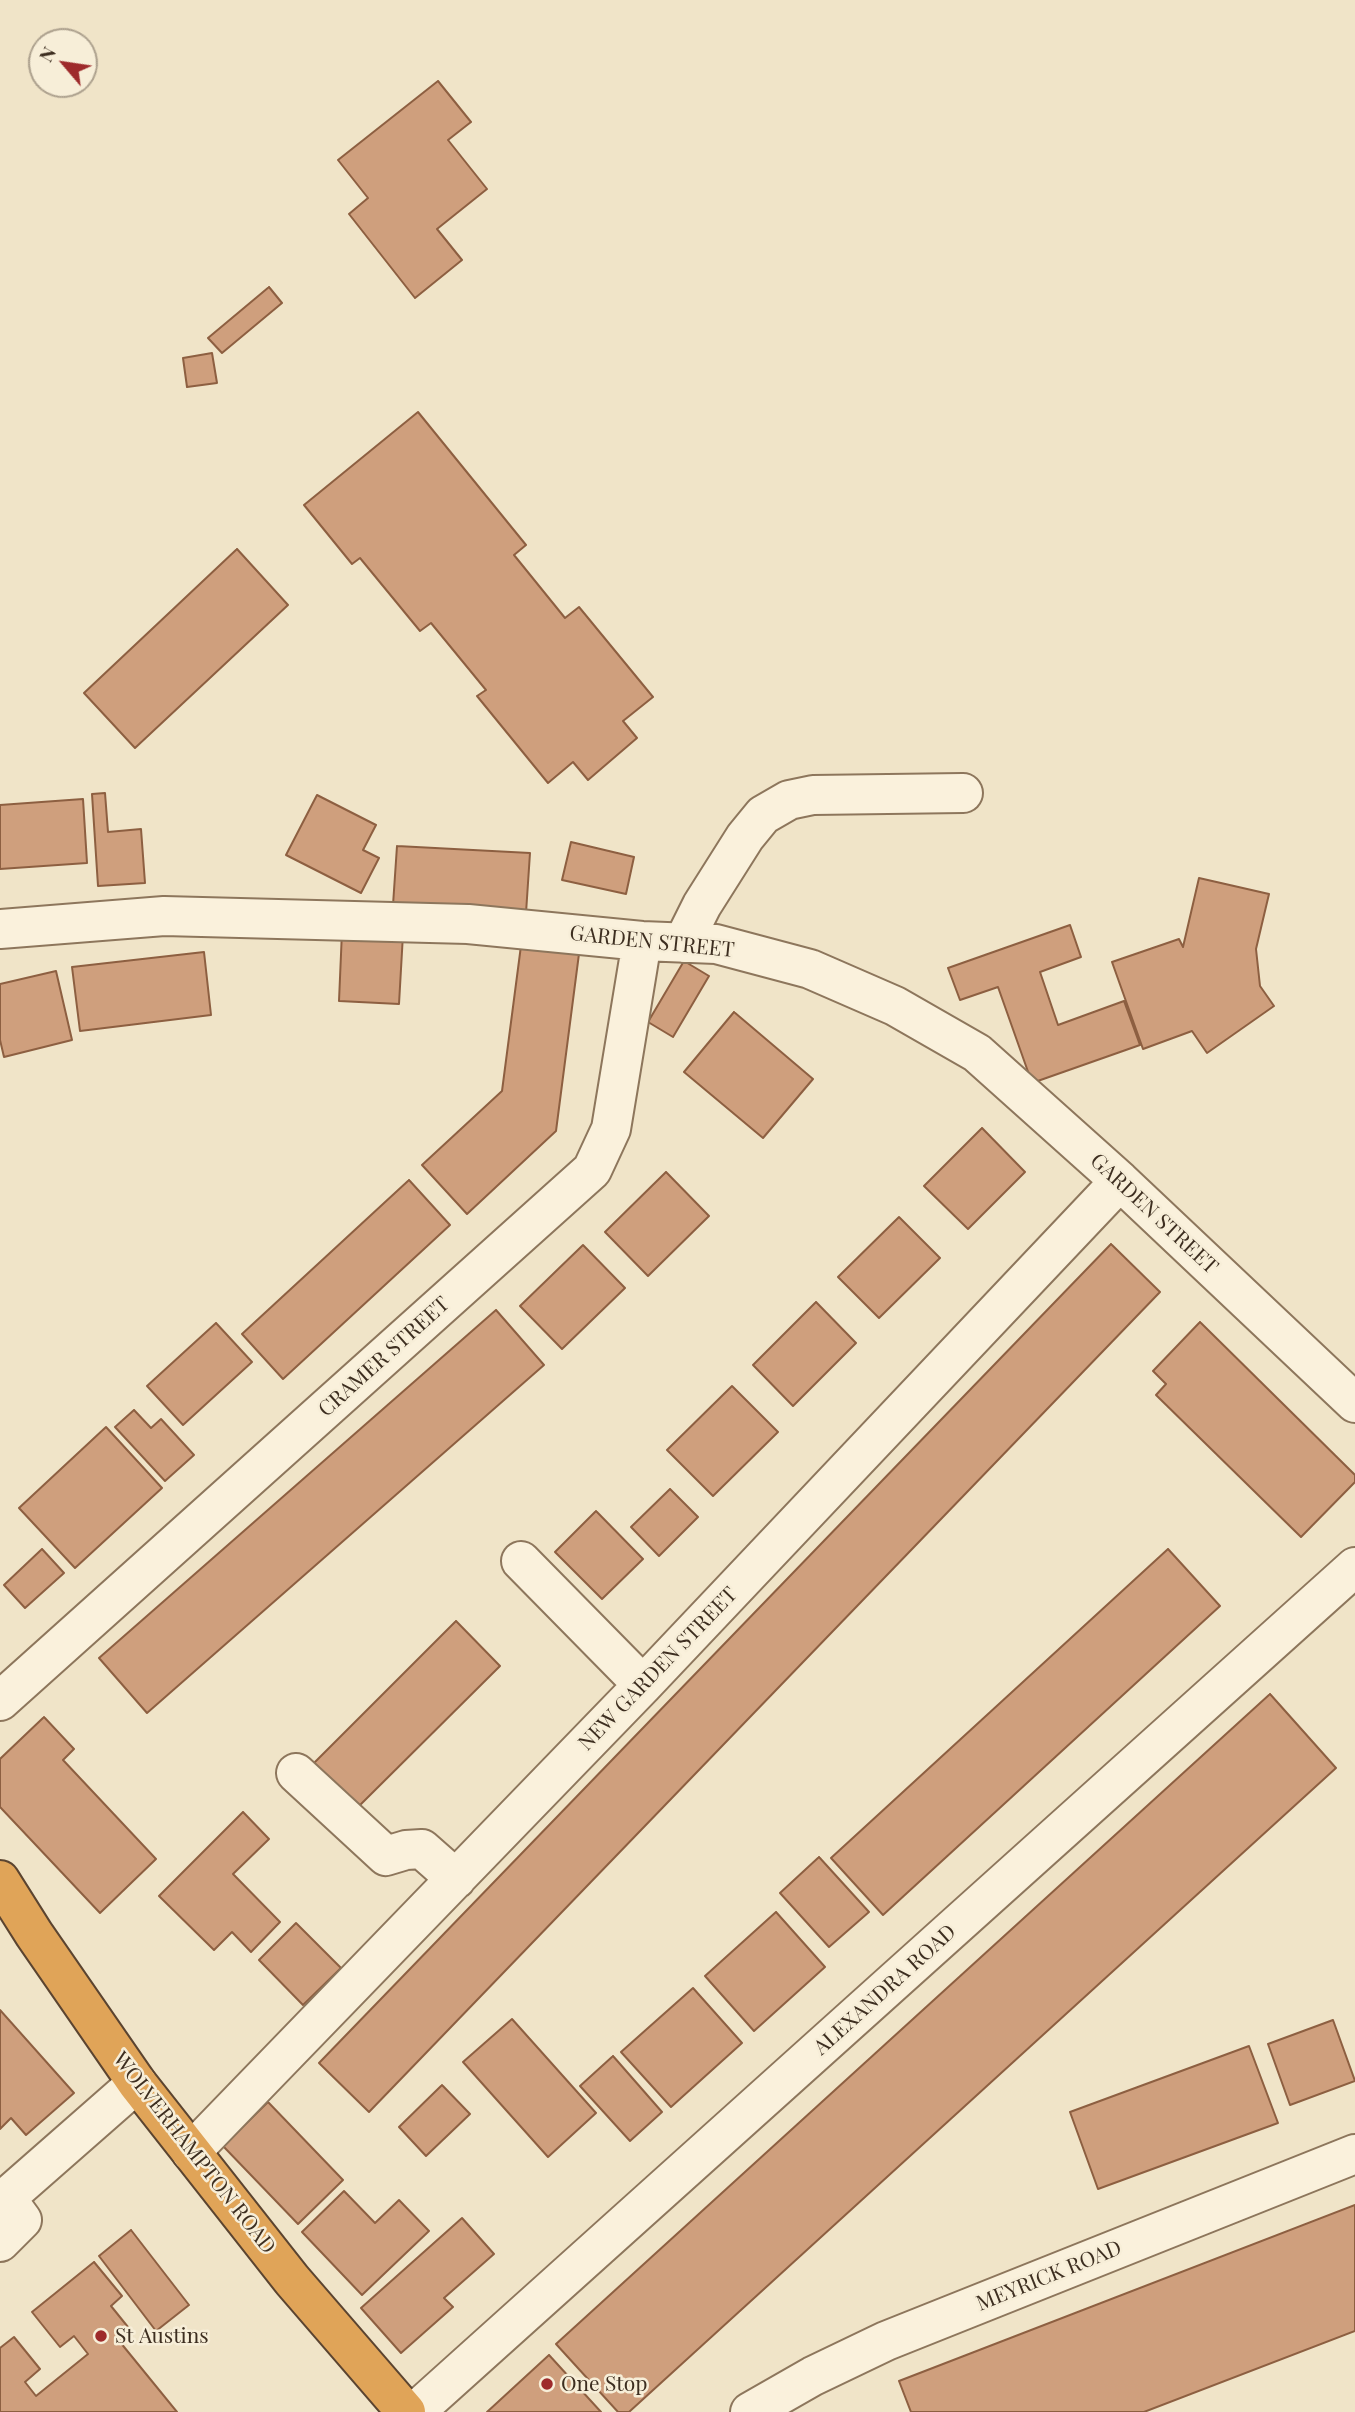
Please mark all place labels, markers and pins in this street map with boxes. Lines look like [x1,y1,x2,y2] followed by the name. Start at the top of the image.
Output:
[115,2323,209,2349] place label: St Austins
[93,2328,109,2344] marker: St Austins
[561,2371,647,2397] place label: One Stop
[539,2376,555,2392] marker: One Stop

